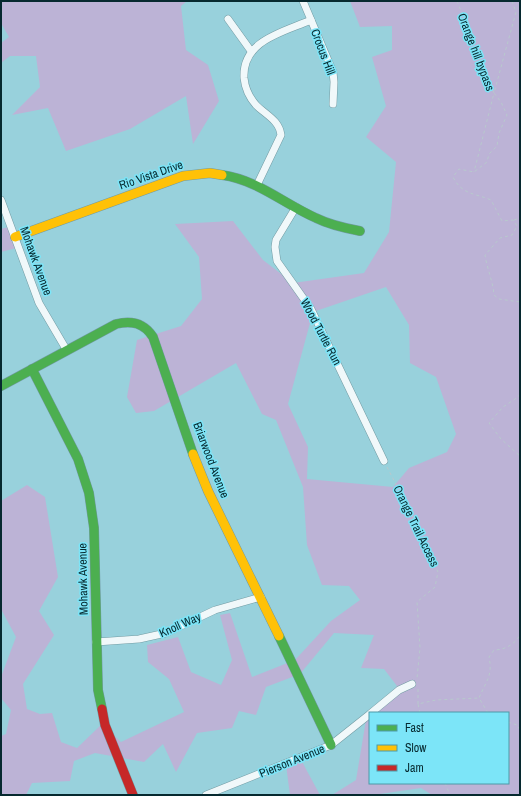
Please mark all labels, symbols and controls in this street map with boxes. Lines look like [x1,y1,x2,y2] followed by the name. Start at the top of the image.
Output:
[454,11,498,93] street label: Orange hill bypass
[307,27,339,77] street label: Crocus Hill
[117,157,185,193] street label: Rio Vista Drive
[16,224,56,298] street label: Mohawk Avenue
[297,296,345,368] street label: Wood Turtle Run
[189,420,233,500] street label: Briarwood Avenue
[389,483,443,569] street label: Orange Trail Access
[74,543,92,615] street label: Mohawk Avenue
[157,609,203,641] street label: Knoll Way
[369,712,509,784] legend
[405,720,424,736] text: Fast
[405,740,427,756] text: Slow
[257,741,327,781] street label: Pierson Avenue
[405,760,424,776] text: Jam

